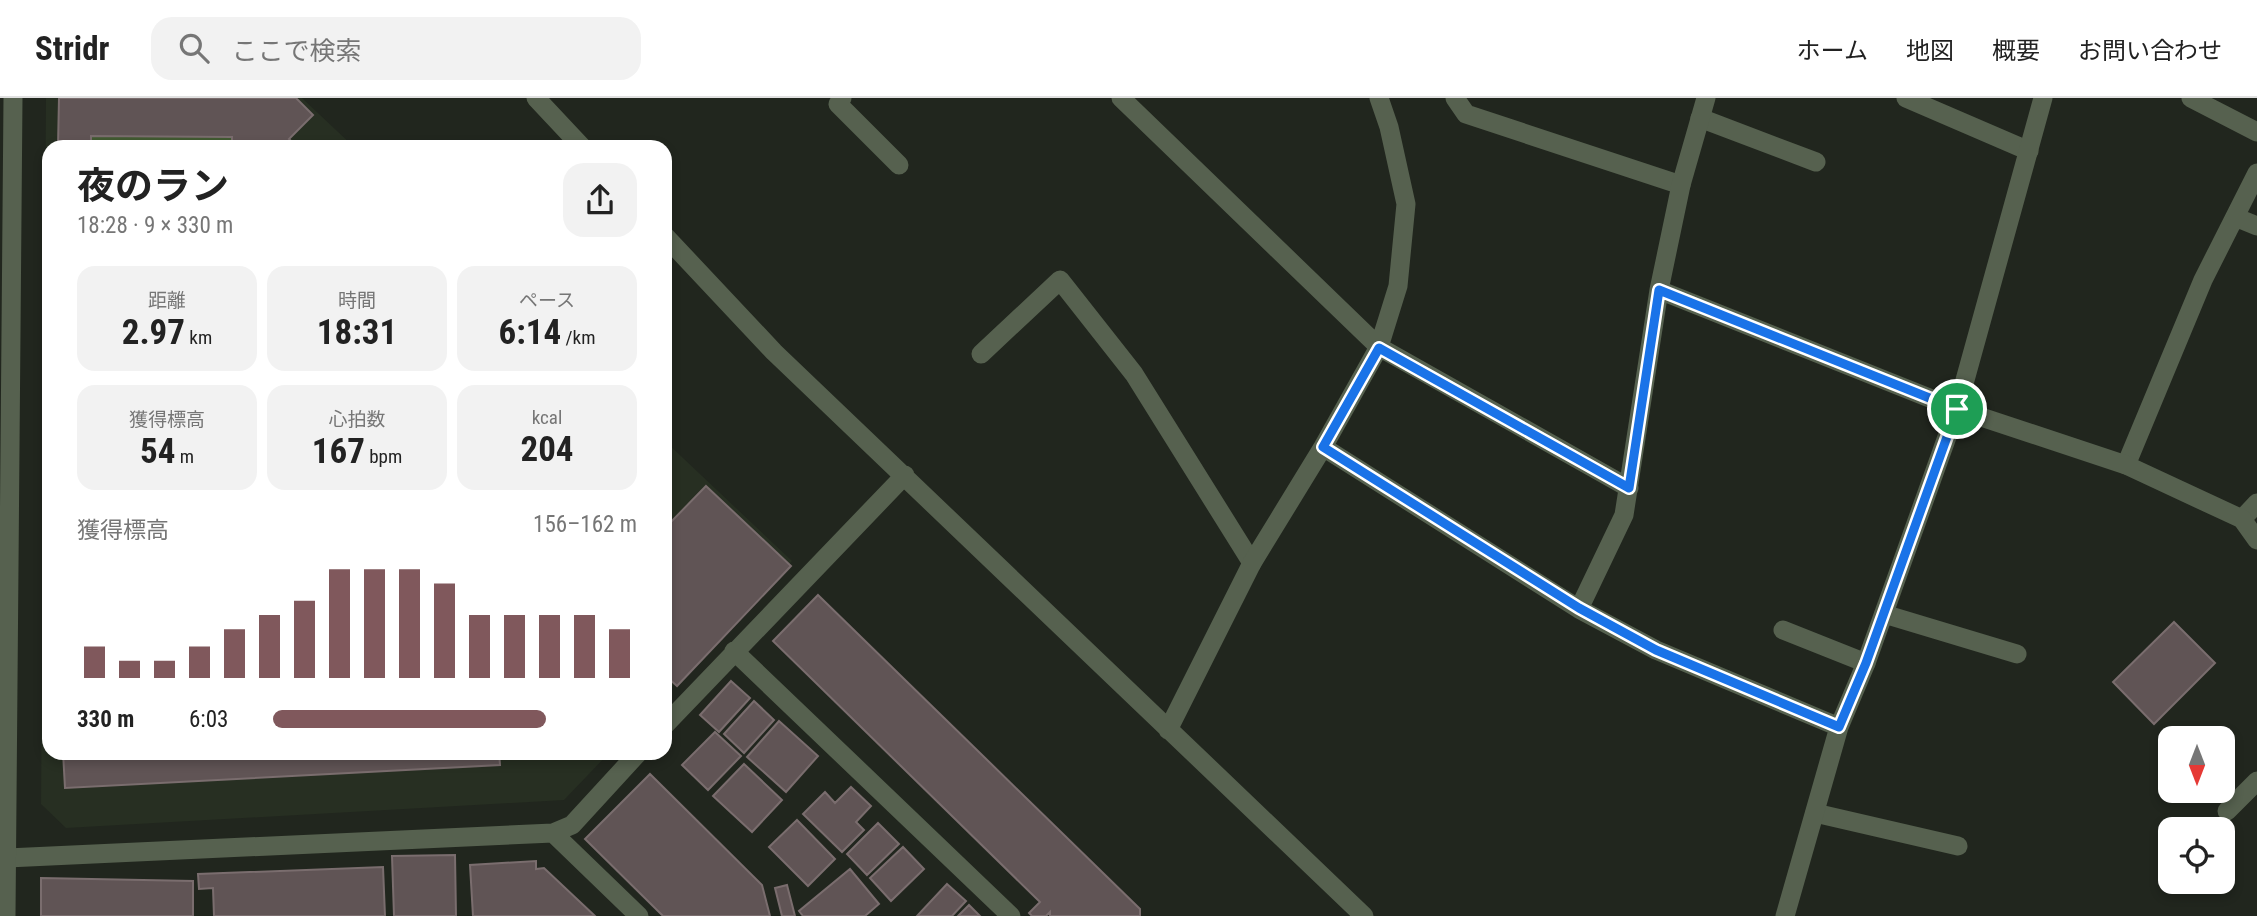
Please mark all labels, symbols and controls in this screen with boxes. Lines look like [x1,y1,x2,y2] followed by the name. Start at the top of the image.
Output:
[151,17,641,80] search box
[35,29,109,68] text: Stridr
[175,29,213,67] icon: search
[231,36,361,66] text: ここで検索
[1797,37,1868,65] text: ホーム
[1906,37,1954,65] text: 地図
[1992,37,2040,65] text: 概要
[2078,37,2222,65] text: お問い合わせ
[563,163,637,237] button: share
[77,164,229,208] text: 夜のラン
[77,212,233,239] text: 18:28 · 9 × 330 m
[148,289,186,312] text: 距離
[338,289,376,312] text: 時間
[519,289,575,312] text: ペース
[122,312,185,353] text: 2.97
[317,312,397,353] text: 18:31
[499,312,561,353] text: 6:14
[185,326,212,349] text: km
[561,326,595,349] text: /km
[1927,379,1987,439] pin
[1938,390,1976,428] icon: arrive
[532,406,562,429] text: kcal
[129,408,205,431] text: 獲得標高
[328,408,386,431] text: 心拍数
[520,429,574,470] text: 204
[140,431,175,472] text: 54
[312,431,365,472] text: 167
[175,445,194,468] text: m
[365,445,402,468] text: bpm
[533,511,637,538] text: 156–162 m
[77,517,169,544] text: 獲得標高
[77,706,134,733] text: 330 m
[189,706,228,733] text: 6:03
[2158,726,2235,803] north arrow
[2158,726,2235,894] map controls
[2158,817,2235,894] button: locate

